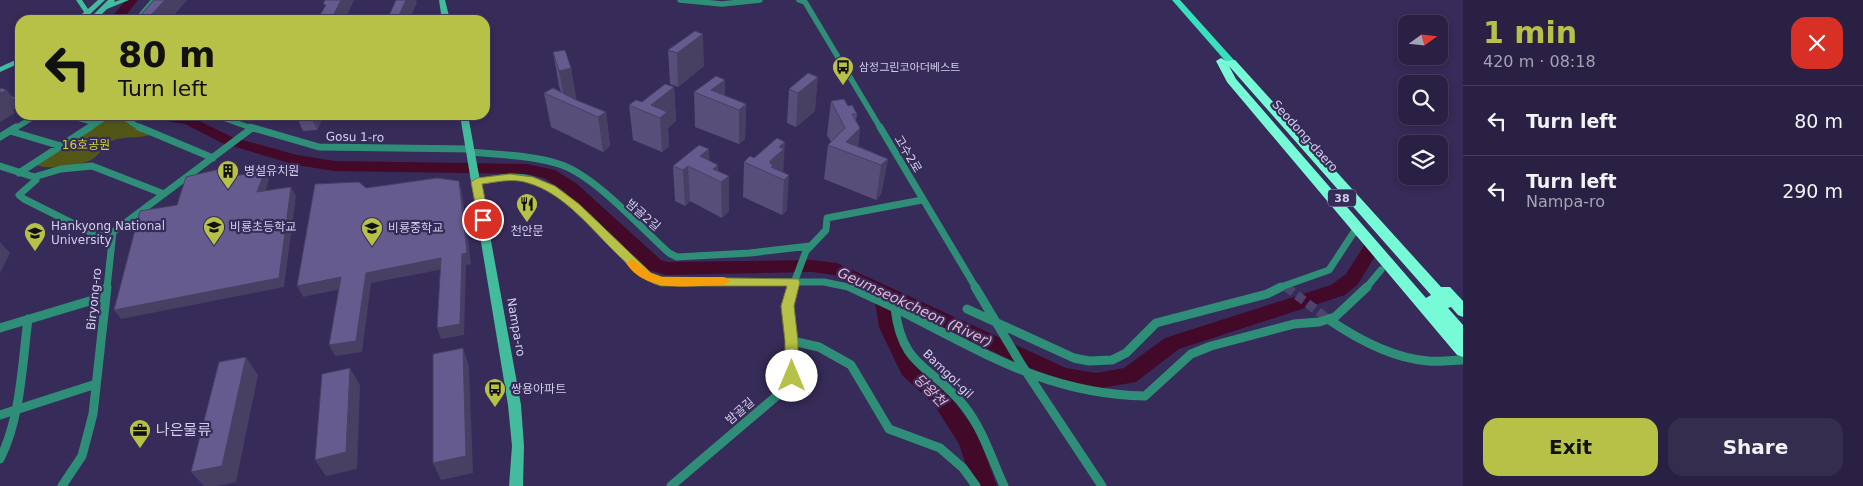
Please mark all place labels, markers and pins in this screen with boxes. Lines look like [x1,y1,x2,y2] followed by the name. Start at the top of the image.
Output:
[831,55,855,86] bus stop icon: 삼정그린코아더베스트
[859,61,960,74] place label: 삼정그린코아더베스트
[216,159,240,190] building icon: 병설유치원
[244,164,299,178] place label: 병설유치원
[515,192,539,223] restaurant icon: 천안문
[462,199,504,241] pin
[202,215,226,246] school or university icon: 비룡초등학교
[360,216,384,247] school or university icon: 비룡중학교
[51,219,165,247] place label: Hankyong National University
[230,220,296,234] place label: 비룡초등학교
[23,221,47,252] school or university icon: Hankyong National University
[388,221,443,235] place label: 비룡중학교
[510,224,544,238] place label: 천안문
[483,377,507,408] bus stop icon: 쌍용아파트
[511,382,566,396] place label: 쌍용아파트
[128,418,152,449] office icon: 나은물류
[156,421,211,439] place label: 나은물류

